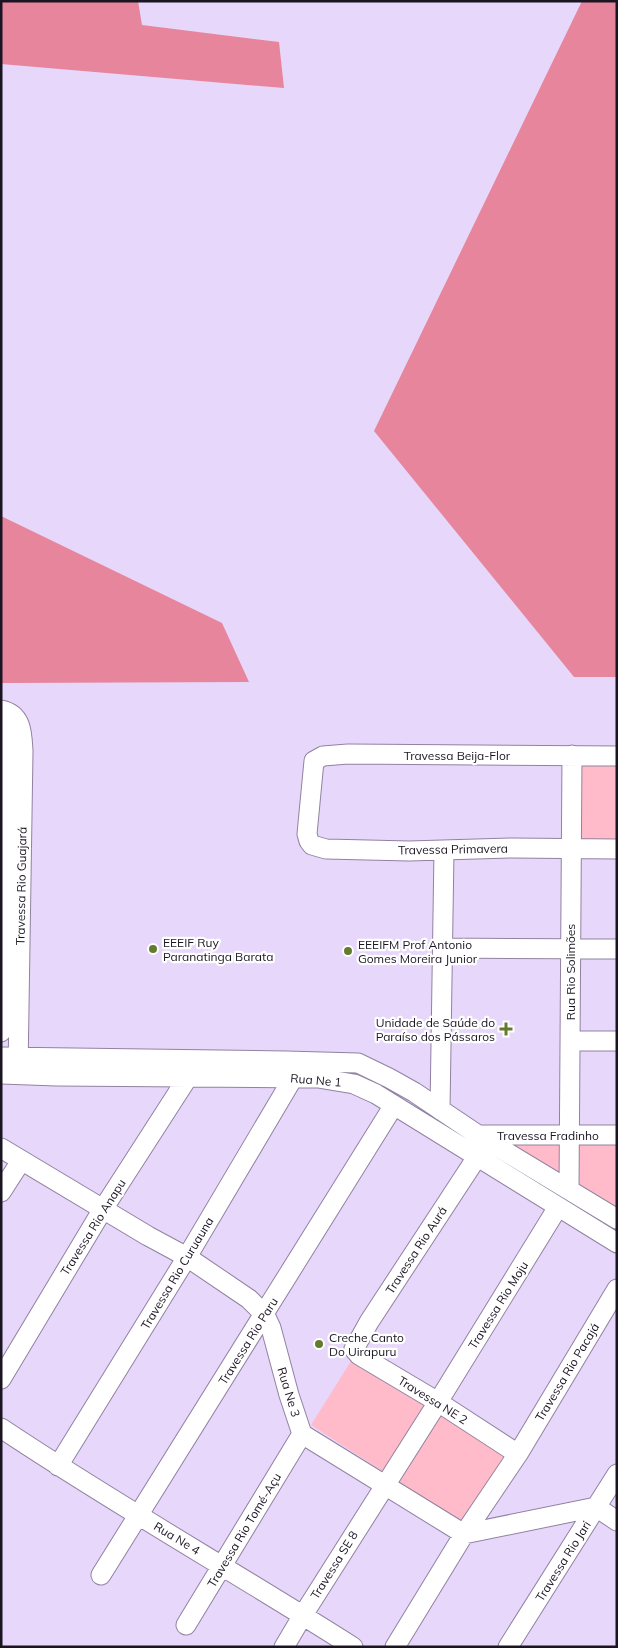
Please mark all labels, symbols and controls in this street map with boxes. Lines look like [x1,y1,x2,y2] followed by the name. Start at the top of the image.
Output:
[404,748,511,763] street label: Travessa Beija-Flor
[12,827,30,945] street label: Travessa Rio Guajará
[398,841,508,857] street label: Travessa Primavera
[563,924,578,1020] street label: Rua Rio Solimões
[163,935,273,964] place label: EEEIF Ruy Paranatinga Barata
[358,937,478,966] place label: EEEIFM Prof Antonio Gomes Moreira Junior
[147,943,159,955] marker: EEEIF Ruy Paranatinga Barata
[342,945,354,957] marker: EEEIFM Prof Antonio Gomes Moreira Junior
[376,1015,495,1044] place label: Unidade de Saúde do Paraíso dos Pássaros
[499,1022,513,1036] marker: Unidade de Saúde do Paraíso dos Pássaros
[290,1070,342,1090] street label: Rua Ne 1
[497,1128,599,1143] street label: Travessa Fradinho
[57,1176,129,1278] street label: Travessa Rio Anapu
[382,1203,450,1297] street label: Travessa Rio Aurá
[137,1214,217,1332] street label: Travessa Rio Curuauna
[465,1258,531,1352] street label: Travessa Rio Moju
[215,1295,281,1387] street label: Travessa Rio Paru
[532,1320,602,1424] street label: Travessa Rio Pacajá
[329,1330,404,1359] place label: Creche Canto Do Uirapuru
[313,1338,325,1350] marker: Creche Canto Do Uirapuru
[274,1365,304,1419] street label: Rua Ne 3
[395,1373,471,1427] street label: Travessa NE 2
[204,1470,284,1590] street label: Travessa Rio Tomé-Açu
[151,1518,203,1558] street label: Rua Ne 4
[532,1518,594,1604] street label: Travessa Rio Jari
[307,1528,361,1602] street label: Travessa SE 8

